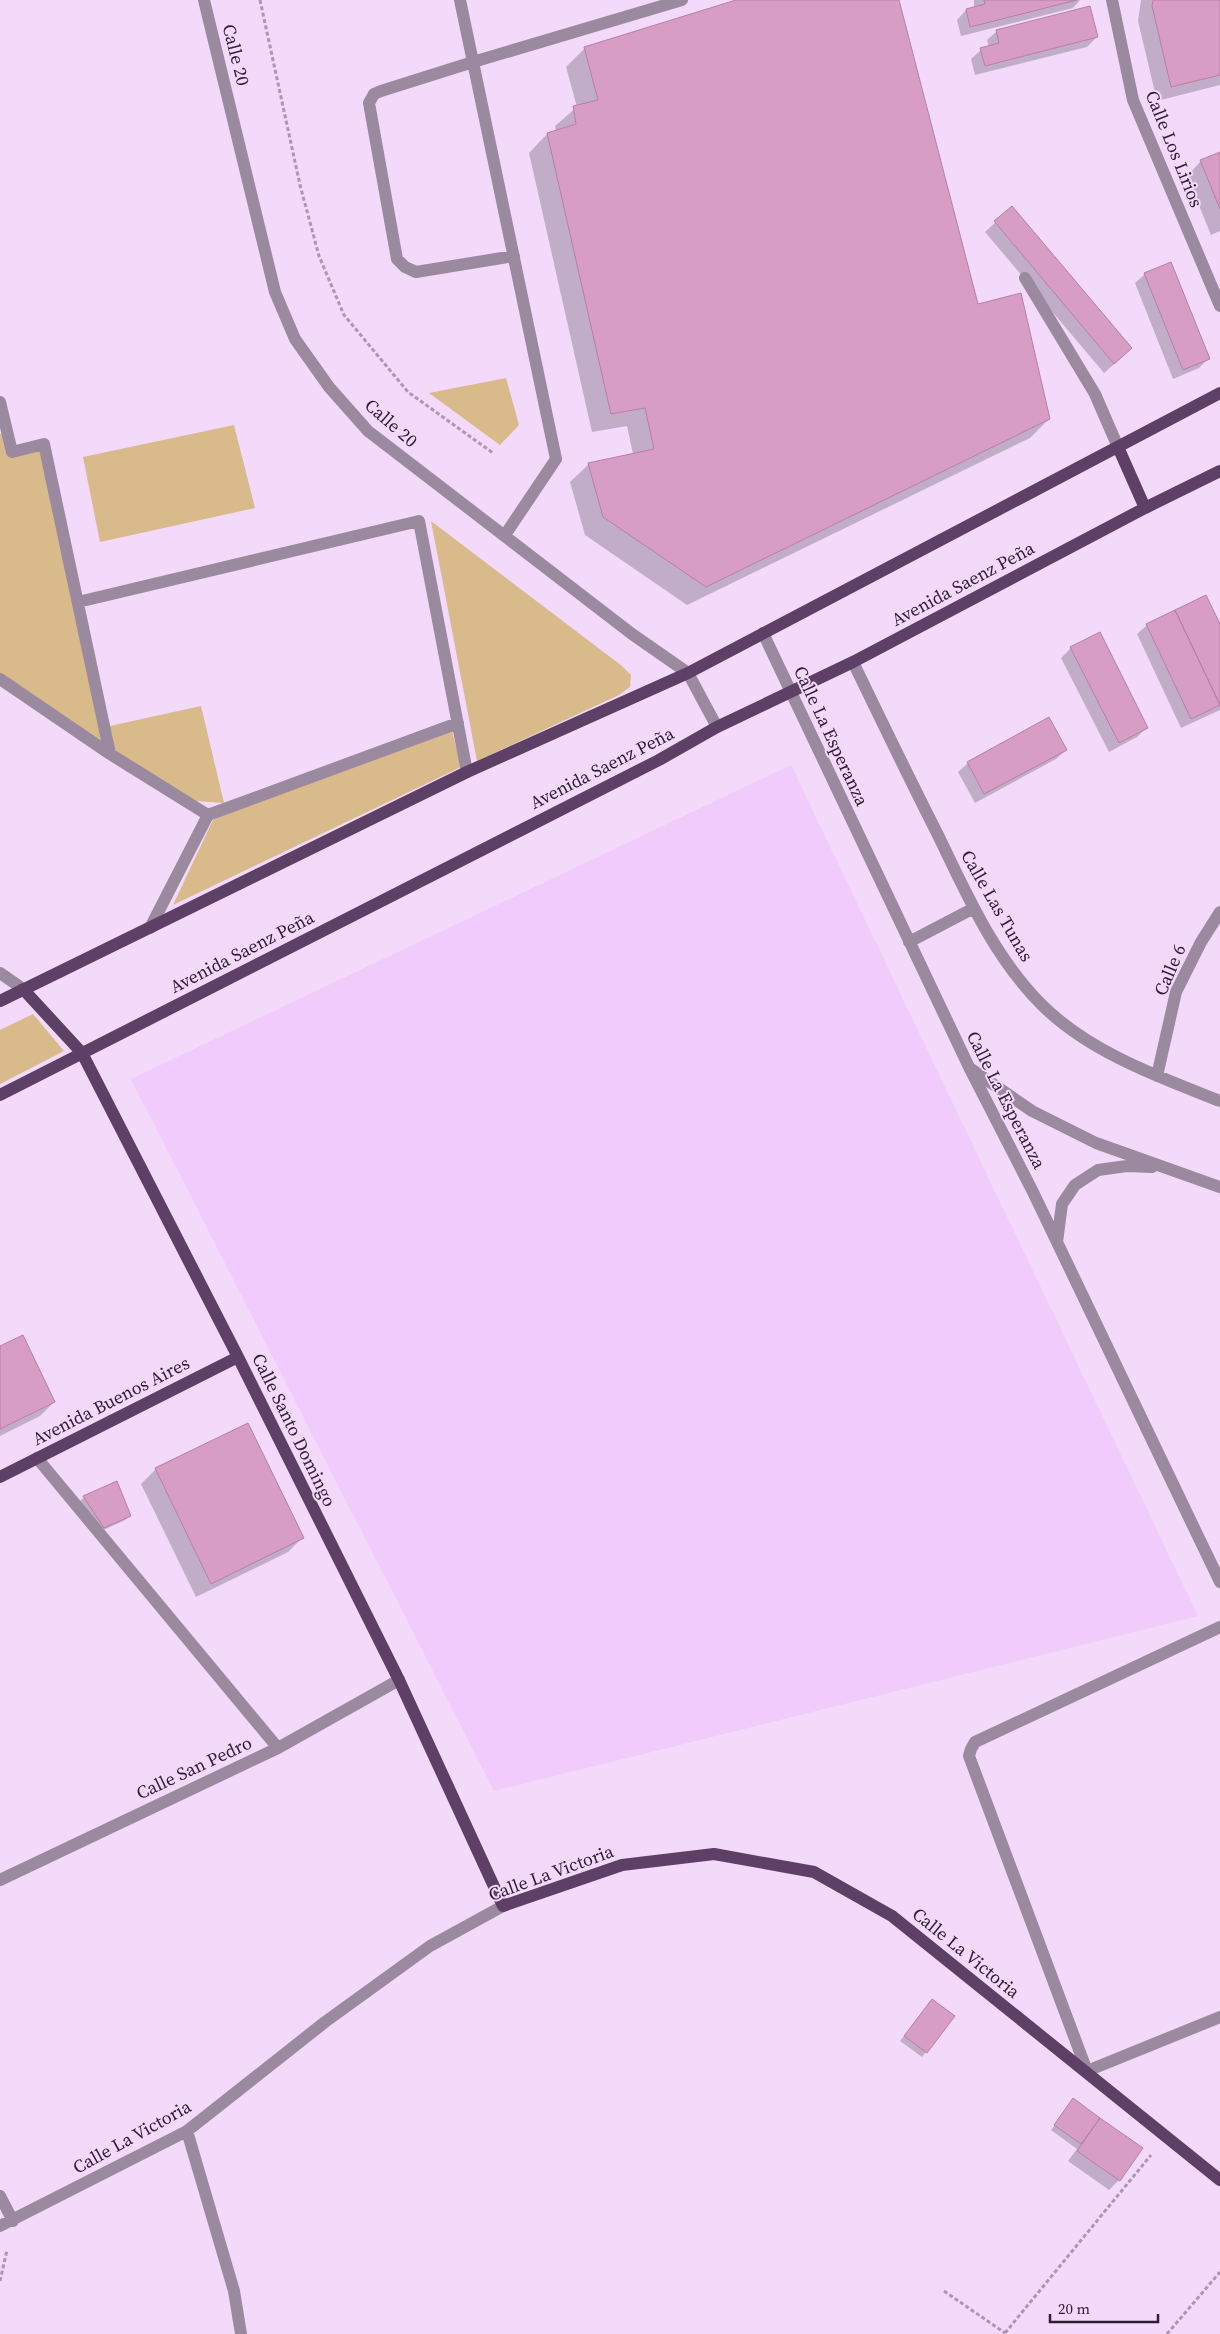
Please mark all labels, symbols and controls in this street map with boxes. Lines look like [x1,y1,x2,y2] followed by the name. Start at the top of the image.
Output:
[217,21,256,88] street label: Calle 20
[1140,87,1209,211] street label: Calle Los Lirios
[359,393,423,453] street label: Calle 20
[887,535,1039,632] street label: Avenida Saenz Peña
[788,662,875,811] street label: Calle La Esperanza
[525,720,679,815] street label: Avenida Saenz Peña
[955,845,1040,966] street label: Calle Las Tunas
[165,904,319,999] street label: Avenida Saenz Peña
[1148,940,1192,999] street label: Calle 6
[961,1027,1052,1174] street label: Calle La Esperanza
[246,1349,343,1511] street label: Calle Santo Domingo
[28,1350,194,1451] street label: Avenida Buenos Aires
[132,1730,256,1805] street label: Calle San Pedro
[485,1838,618,1907] street label: Calle La Victoria
[907,1901,1026,2004] street label: Calle La Victoria
[68,2093,196,2179] street label: Calle La Victoria
[1050,2292,1158,2324] scale bar
[1058,2298,1090,2319] text: 20 m

